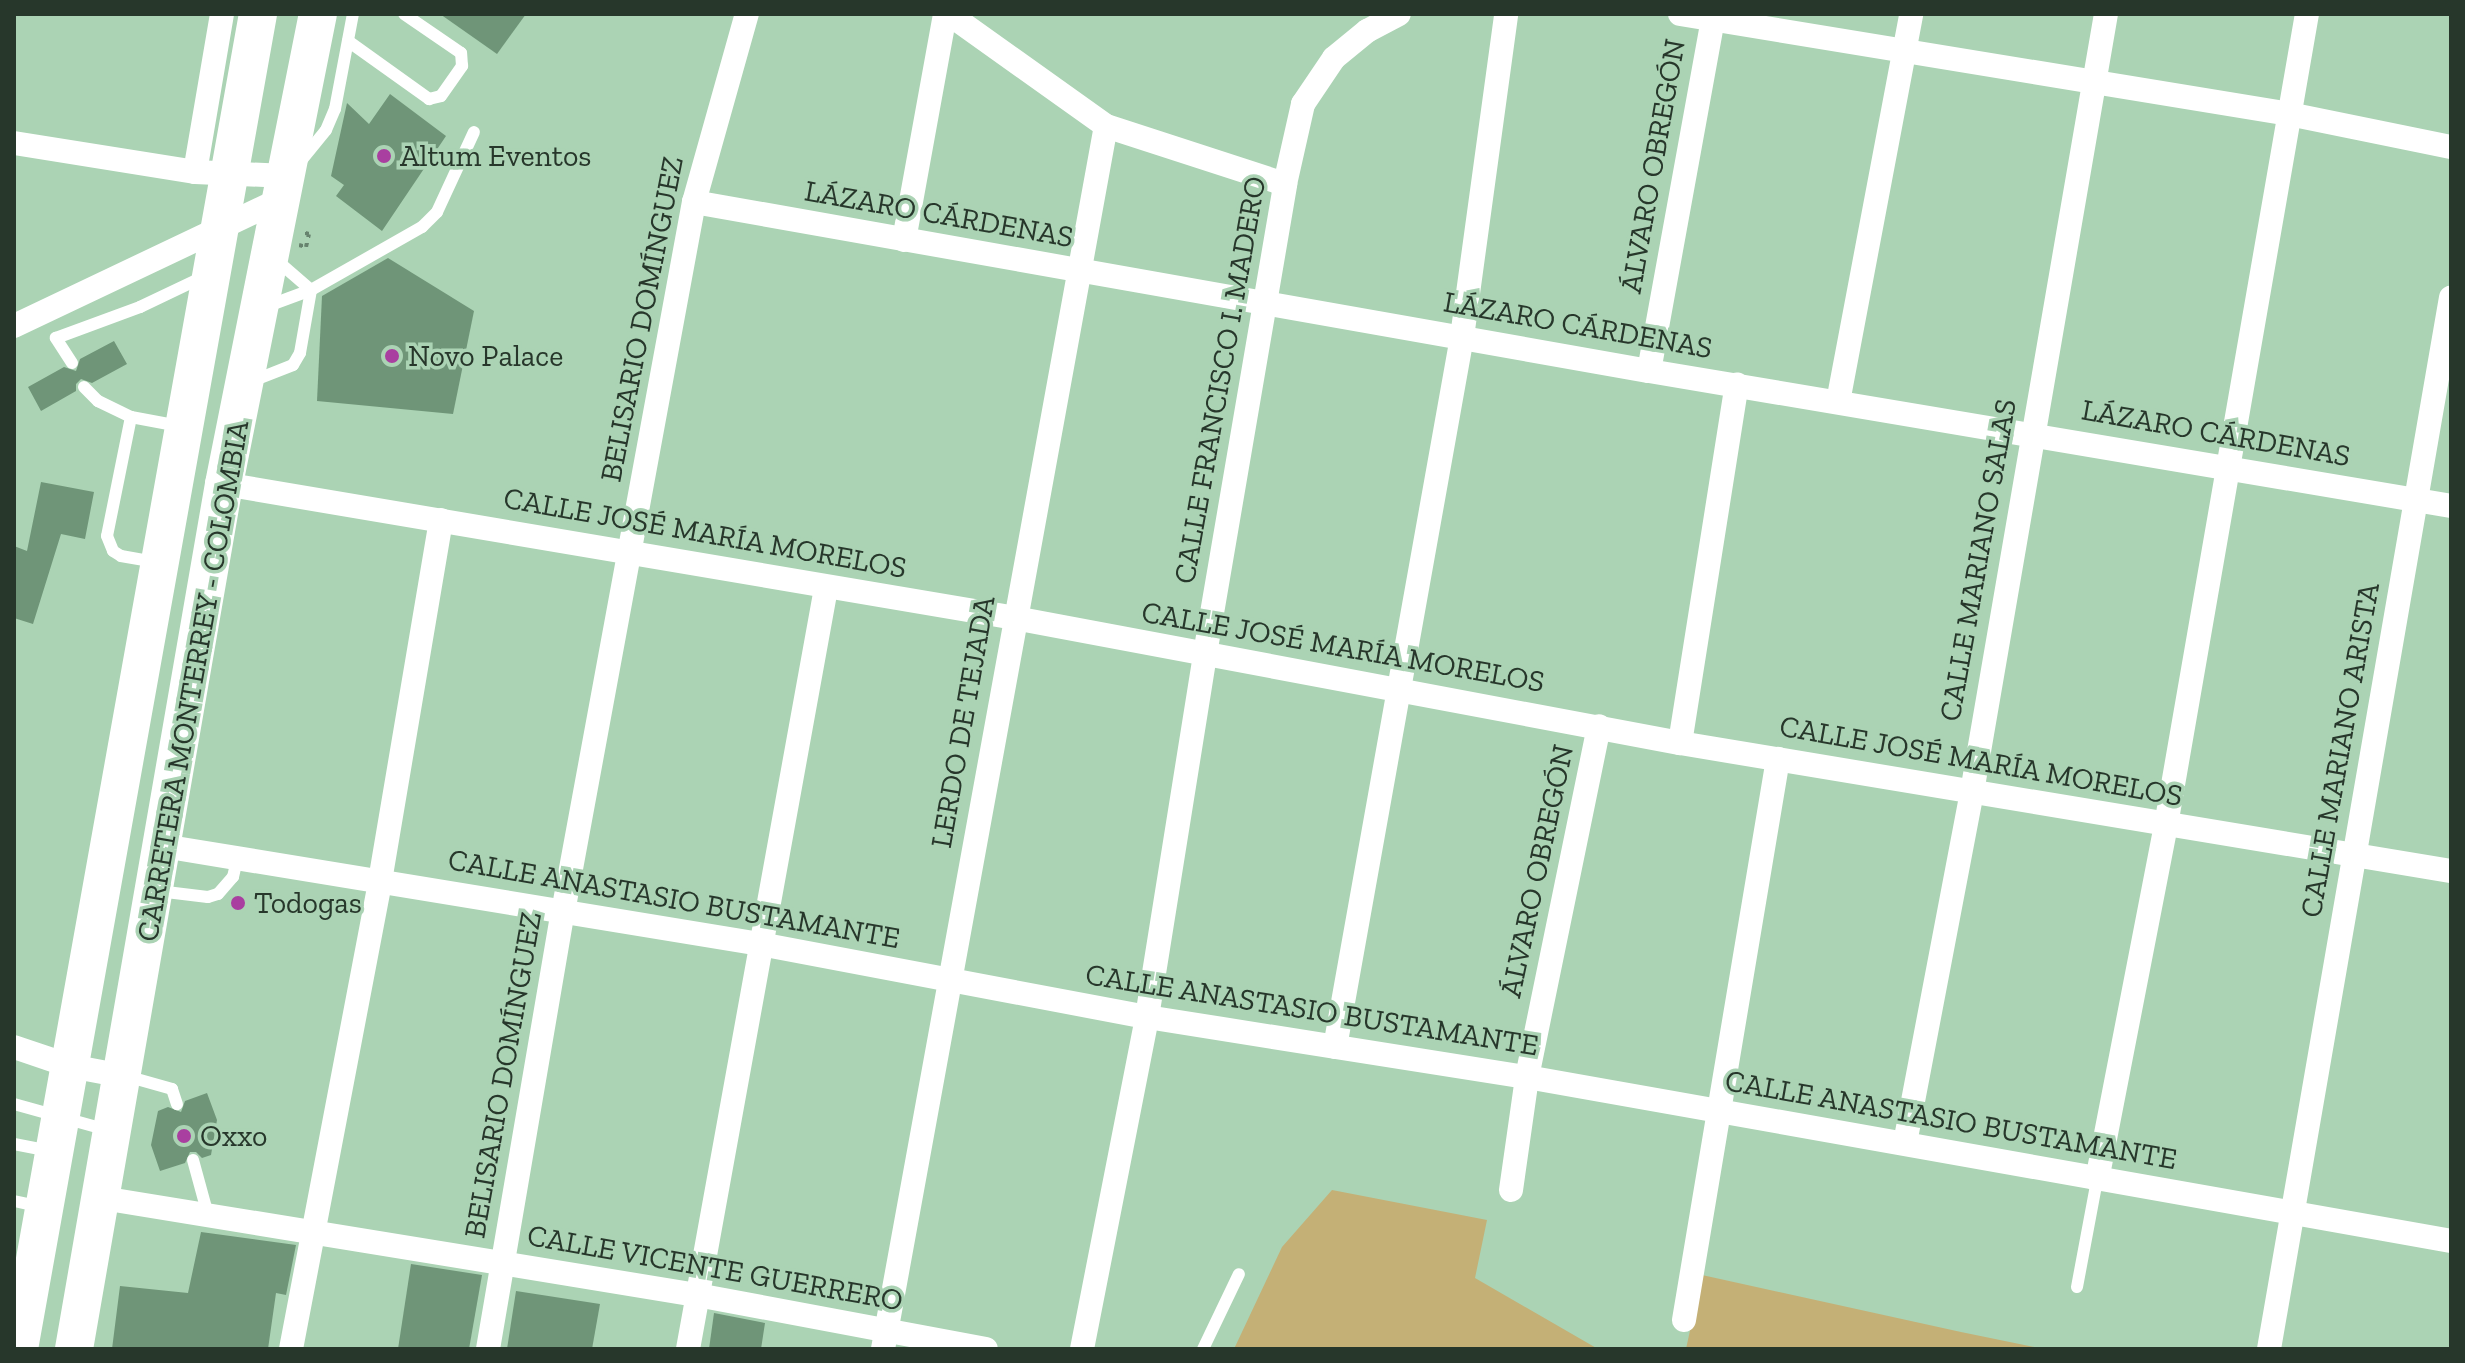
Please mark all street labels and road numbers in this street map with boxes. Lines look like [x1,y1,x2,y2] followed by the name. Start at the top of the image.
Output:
[1613,36,1693,296] street label: ÁLVARO OBREGÓN
[593,153,691,485] street label: BELISARIO DOMÍNGUEZ
[802,173,1076,255] street label: LÁZARO CÁRDENAS
[1166,174,1274,586] street label: CALLE FRANCISCO I. MADERO
[1441,284,1715,366] street label: LÁZARO CÁRDENAS
[2079,392,2353,474] street label: LÁZARO CÁRDENAS
[1932,396,2024,724] street label: CALLE MARIANO SALAS
[129,417,257,945] street label: CARRETERA MONTERREY - COLOMBIA
[500,480,910,586] street label: CALLE JOSÉ MARÍA MORELOS
[2293,579,2387,921] street label: CALLE MARIANO ARISTA
[923,593,1003,851] street label: LERDO DE TEJADA
[1138,594,1548,700] street label: CALLE JOSÉ MARÍA MORELOS
[1776,708,2186,814] street label: CALLE JOSÉ MARÍA MORELOS
[1493,741,1581,1001] street label: ÁLVARO OBREGÓN
[445,841,903,957] street label: CALLE ANASTASIO BUSTAMANTE
[457,909,549,1241] street label: BELISARIO DOMÍNGUEZ
[1083,956,1541,1064] street label: CALLE ANASTASIO BUSTAMANTE
[1722,1062,2180,1178] street label: CALLE ANASTASIO BUSTAMANTE
[524,1217,906,1319] street label: CALLE VICENTE GUERRERO

